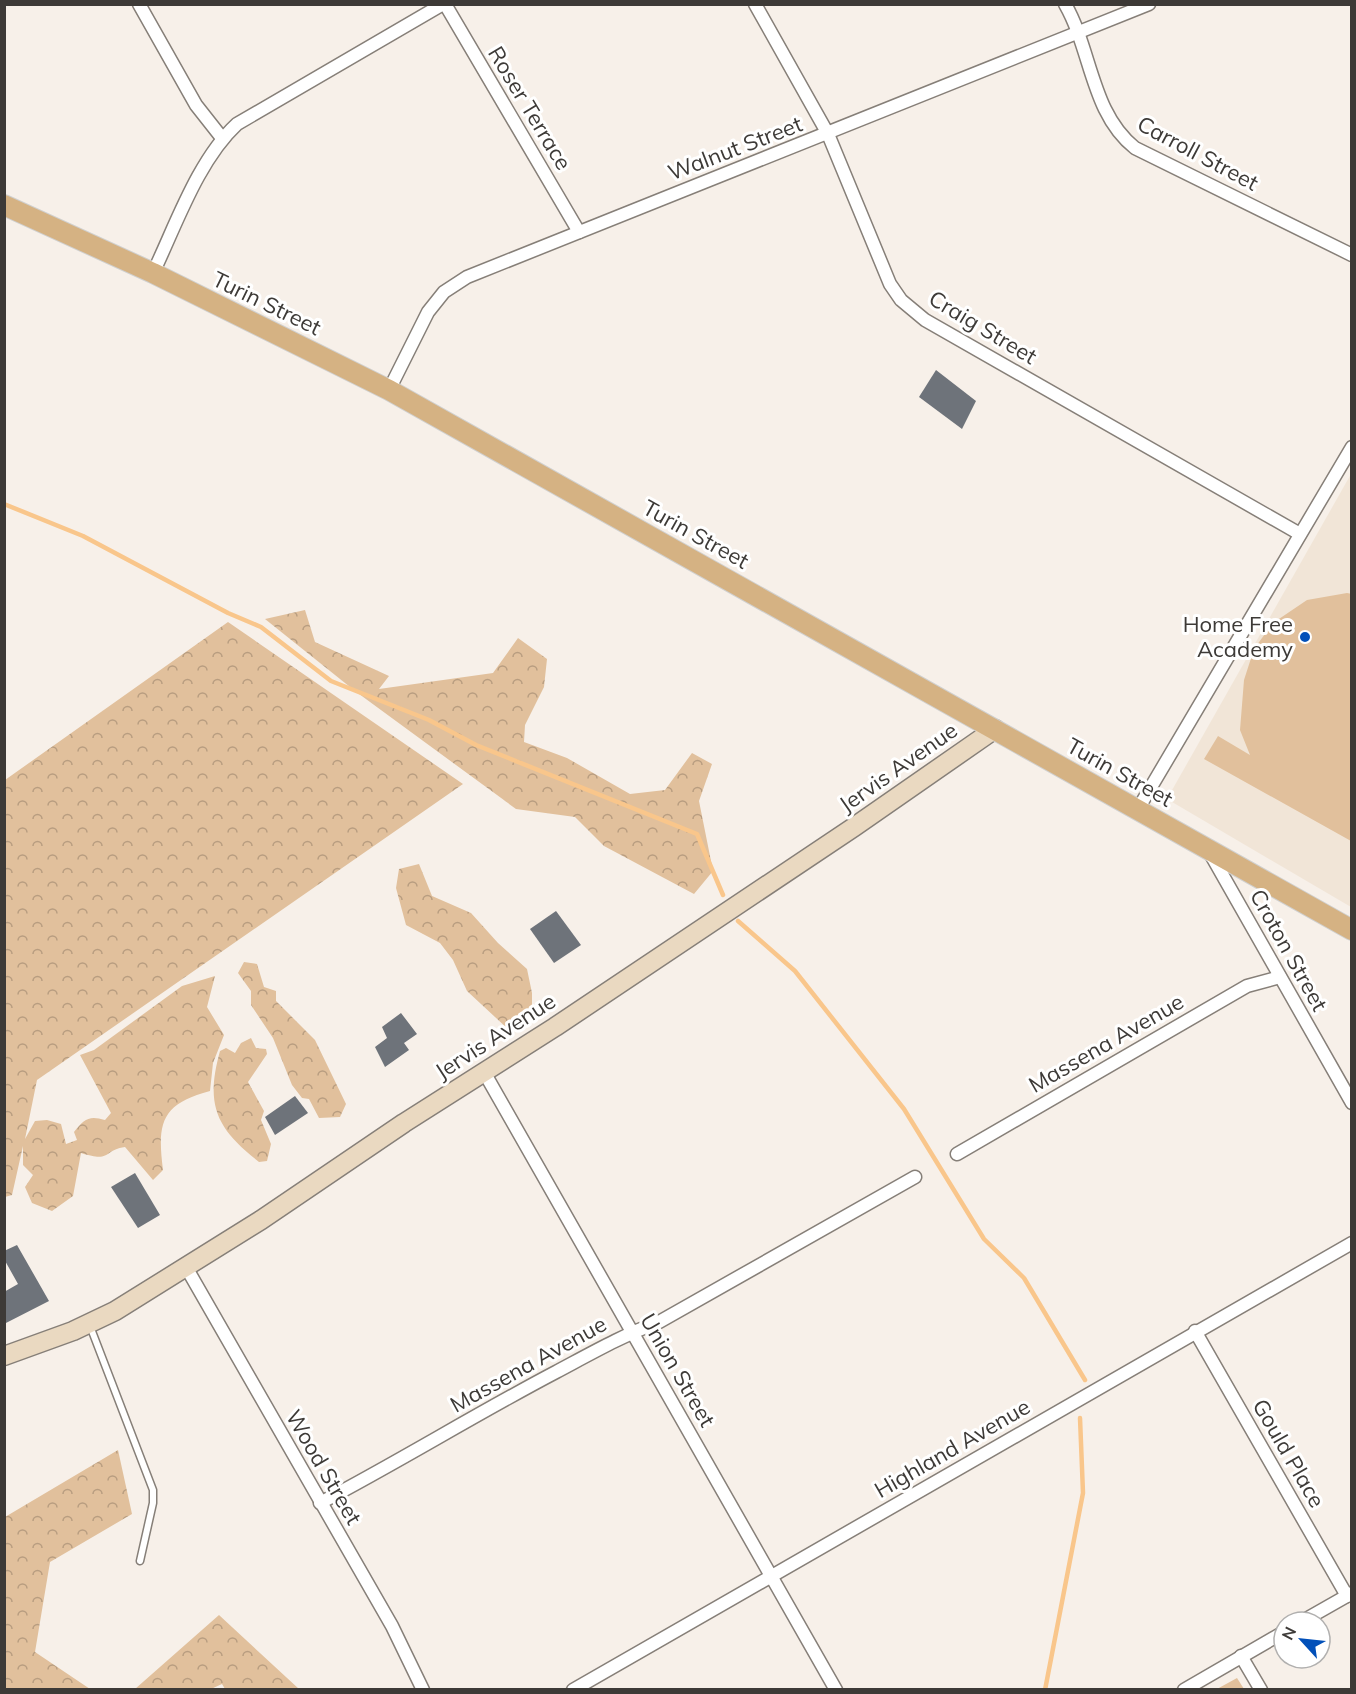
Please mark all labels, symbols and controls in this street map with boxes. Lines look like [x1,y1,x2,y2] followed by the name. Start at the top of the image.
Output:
[482,41,578,175] street label: Roser Terrace
[664,109,806,186] street label: Walnut Street
[1133,109,1264,197] street label: Carroll Street
[208,265,326,341] street label: Turin Street
[924,284,1042,370] street label: Craig Street
[638,493,754,575] street label: Turin Street
[1183,610,1293,663] place label: Home Free Academy
[1298,630,1312,644] marker: Home Free Academy
[833,716,963,818] street label: Jervis Avenue
[1062,731,1178,813] street label: Turin Street
[1244,884,1334,1016] street label: Croton Street
[429,987,561,1085] street label: Jervis Avenue
[1024,987,1188,1099] street label: Massena Avenue
[634,1308,722,1432] street label: Union Street
[445,1309,611,1419] street label: Massena Avenue
[869,1392,1035,1504] street label: Highland Avenue
[1247,1394,1331,1512] street label: Gould Place
[280,1405,368,1530] street label: Wood Street
[1272,1610,1332,1670] north arrow
[1277,1623,1300,1643] text: N

